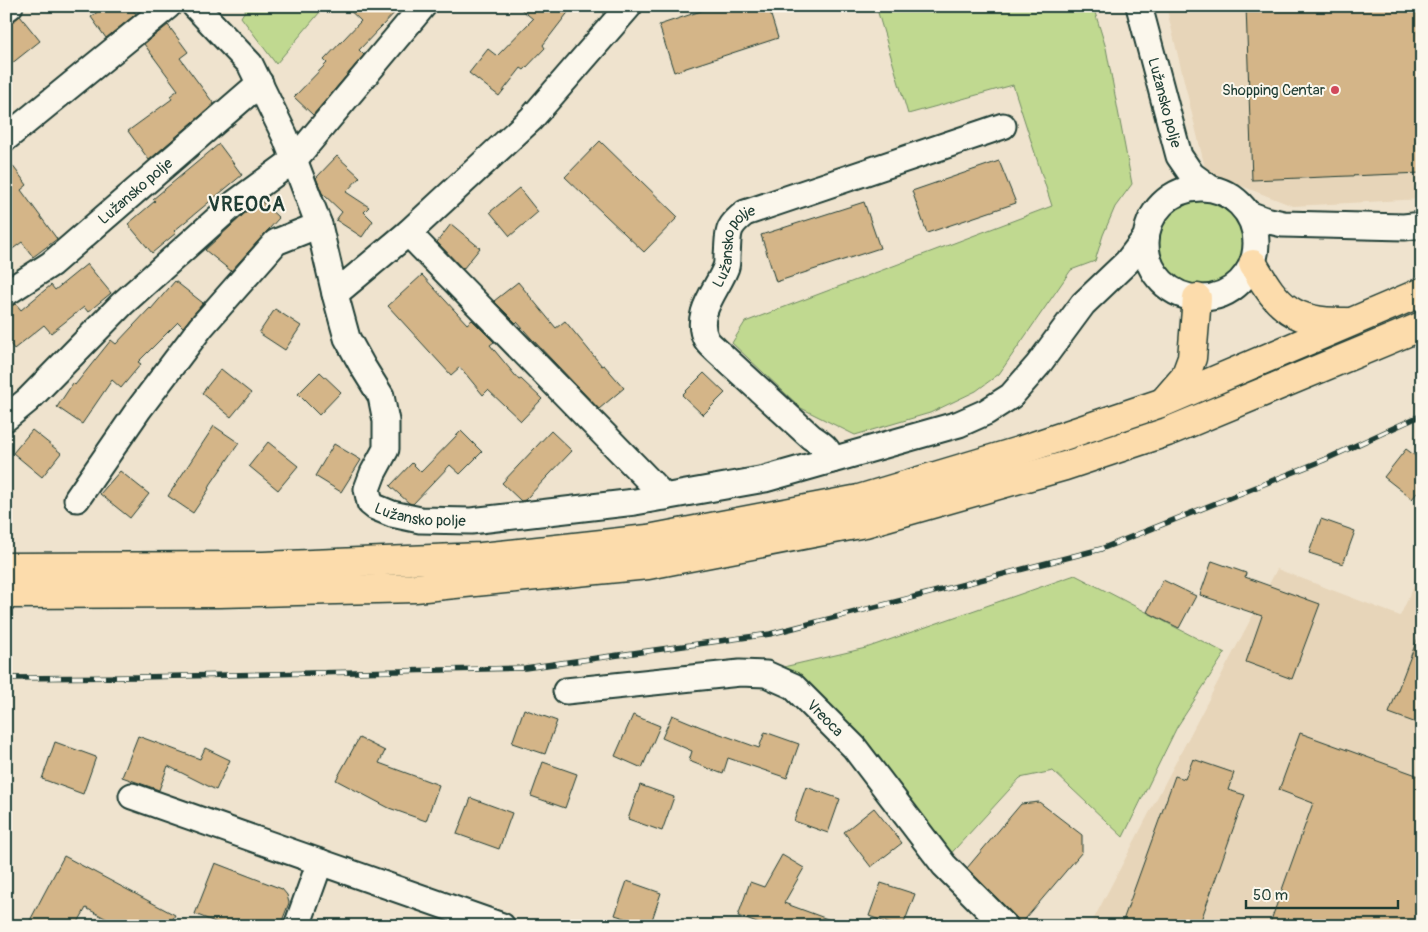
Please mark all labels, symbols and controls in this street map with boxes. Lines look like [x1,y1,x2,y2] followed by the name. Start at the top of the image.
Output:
[1144,55,1186,150] street label: Lužansko polje
[1222,81,1326,100] place label: Shopping Centar
[1329,84,1341,96] marker: Shopping Centar
[94,153,177,228] street label: Lužansko polje
[208,192,286,217] district label: VREOCA
[708,201,758,291] street label: Lužansko polje
[372,498,466,530] street label: Lužansko polje
[803,696,848,741] street label: Vreoca
[1246,877,1398,909] scale bar
[1253,886,1288,905] text: 50 m

